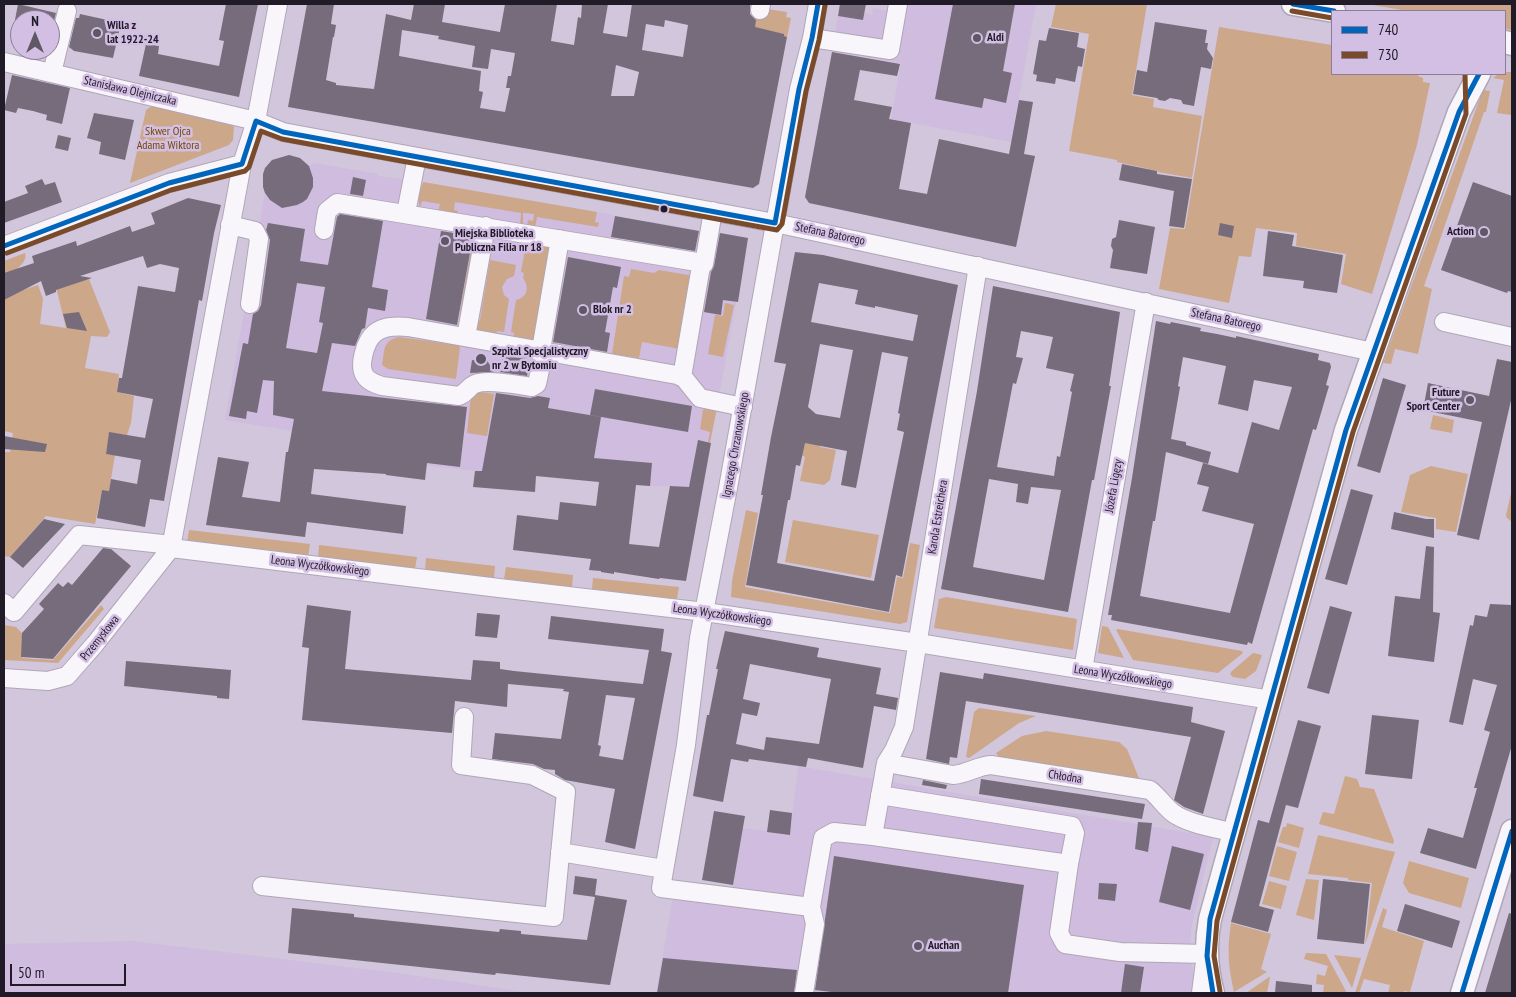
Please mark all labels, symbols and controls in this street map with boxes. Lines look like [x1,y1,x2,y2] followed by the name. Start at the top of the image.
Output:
[10,10,60,60] north arrow
[1331,10,1506,75] legend
[31,12,39,30] text: N
[107,19,159,47] place label: Willa z lat 1922-24
[1378,20,1398,39] text: 740
[91,27,103,39] marker: Willa z lat 1922-24
[987,31,1004,45] place label: Aldi
[971,32,983,44] marker: Aldi
[1378,45,1398,64] text: 730
[82,73,178,109] street label: Stanisława Olejniczaka
[137,125,199,153] park label: Skwer Ojca Adama Wiktora
[659,204,669,214] unlabelled marker
[794,220,866,248] street label: Stefana Batorego
[1447,225,1474,239] place label: Action
[1478,226,1490,238] marker: Action
[455,227,542,255] place label: Miejska Biblioteka Publiczna Filia nr 18
[439,235,451,247] marker: Miejska Biblioteka Publiczna Filia nr 18
[593,303,632,317] place label: Blok nr 2
[577,304,589,316] marker: Blok nr 2
[1190,306,1262,334] street label: Stefana Batorego
[492,345,588,373] place label: Szpital Specjalistyczny nr 2 w Bytomiu
[474,352,488,366] marker: Szpital Specjalistyczny nr 2 w Bytomiu
[1406,386,1460,414] place label: Future Sport Center
[720,391,752,499] street label: Ignacego Chrzanowskiego
[1464,394,1476,406] marker: Future Sport Center
[1102,458,1126,514] street label: Józefa Ligęzy
[925,479,951,555] street label: Karola Estreichera
[270,553,370,579] street label: Leona Wyczółkowskiego
[672,601,772,629] street label: Leona Wyczółkowskiego
[78,613,122,663] street label: Przemysłowa
[1073,662,1173,692] street label: Leona Wyczółkowskiego
[1047,767,1083,787] street label: Chłodna
[928,939,959,953] place label: Auchan
[912,940,924,952] marker: Auchan
[12,954,129,986] scale bar
[18,963,44,982] text: 50 m

